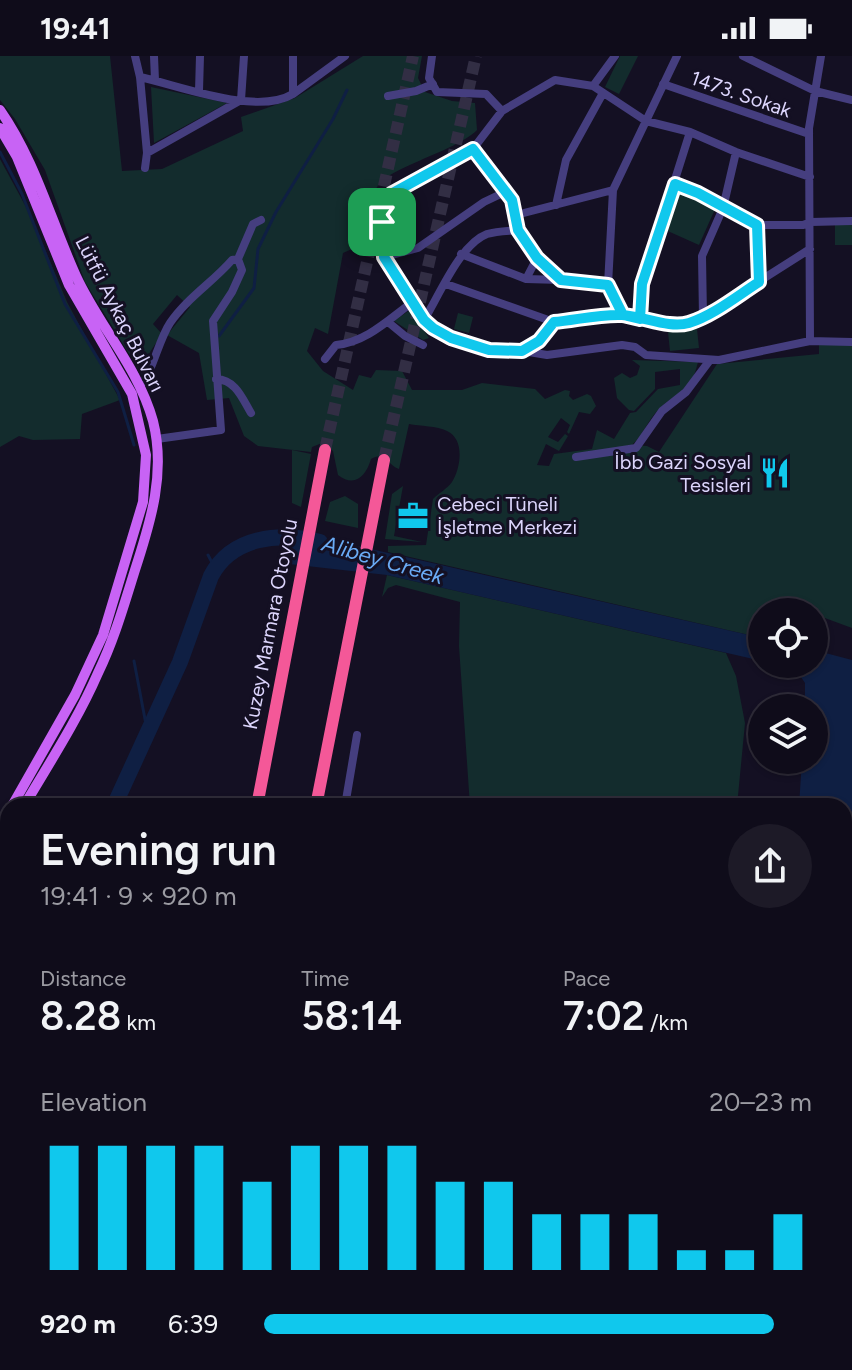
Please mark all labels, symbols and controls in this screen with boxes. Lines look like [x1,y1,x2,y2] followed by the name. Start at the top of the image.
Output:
[40,10,111,47] text: 19:41
[688,66,795,122] street label: 1473. Sokak
[348,188,416,256] pin
[360,200,404,244] icon: arrive
[70,232,170,396] street label: Lütfü Aykaç Bulvarı
[614,450,751,497] place label: İbb Gazi Sosyal Tesisleri
[758,456,792,490] restaurant icon: İbb Gazi Sosyal Tesisleri
[437,492,577,539] place label: Cebeci Tüneli İşletme Merkezi
[396,499,430,533] office icon: Cebeci Tüneli İşletme Merkezi
[238,517,302,731] street label: Kuzey Marmara Otoyolu
[318,530,448,591] water label: Alibey Creek
[748,598,828,774] map controls
[748,598,828,678] button: locate
[748,694,828,774] button: layers
[40,823,277,876] text: Evening run
[728,824,812,908] button: share
[40,880,237,912] text: 19:41 · 9 × 920 m
[40,965,126,992] text: Distance
[301,965,349,992] text: Time
[563,965,610,992] text: Pace
[40,992,121,1040] text: 8.28
[301,992,402,1040] text: 58:14
[563,992,645,1040] text: 7:02
[121,1009,156,1036] text: km
[645,1009,688,1036] text: /km
[40,1086,147,1118] text: Elevation
[709,1086,812,1118] text: 20–23 m
[40,1308,116,1340] text: 920 m
[168,1308,218,1340] text: 6:39

